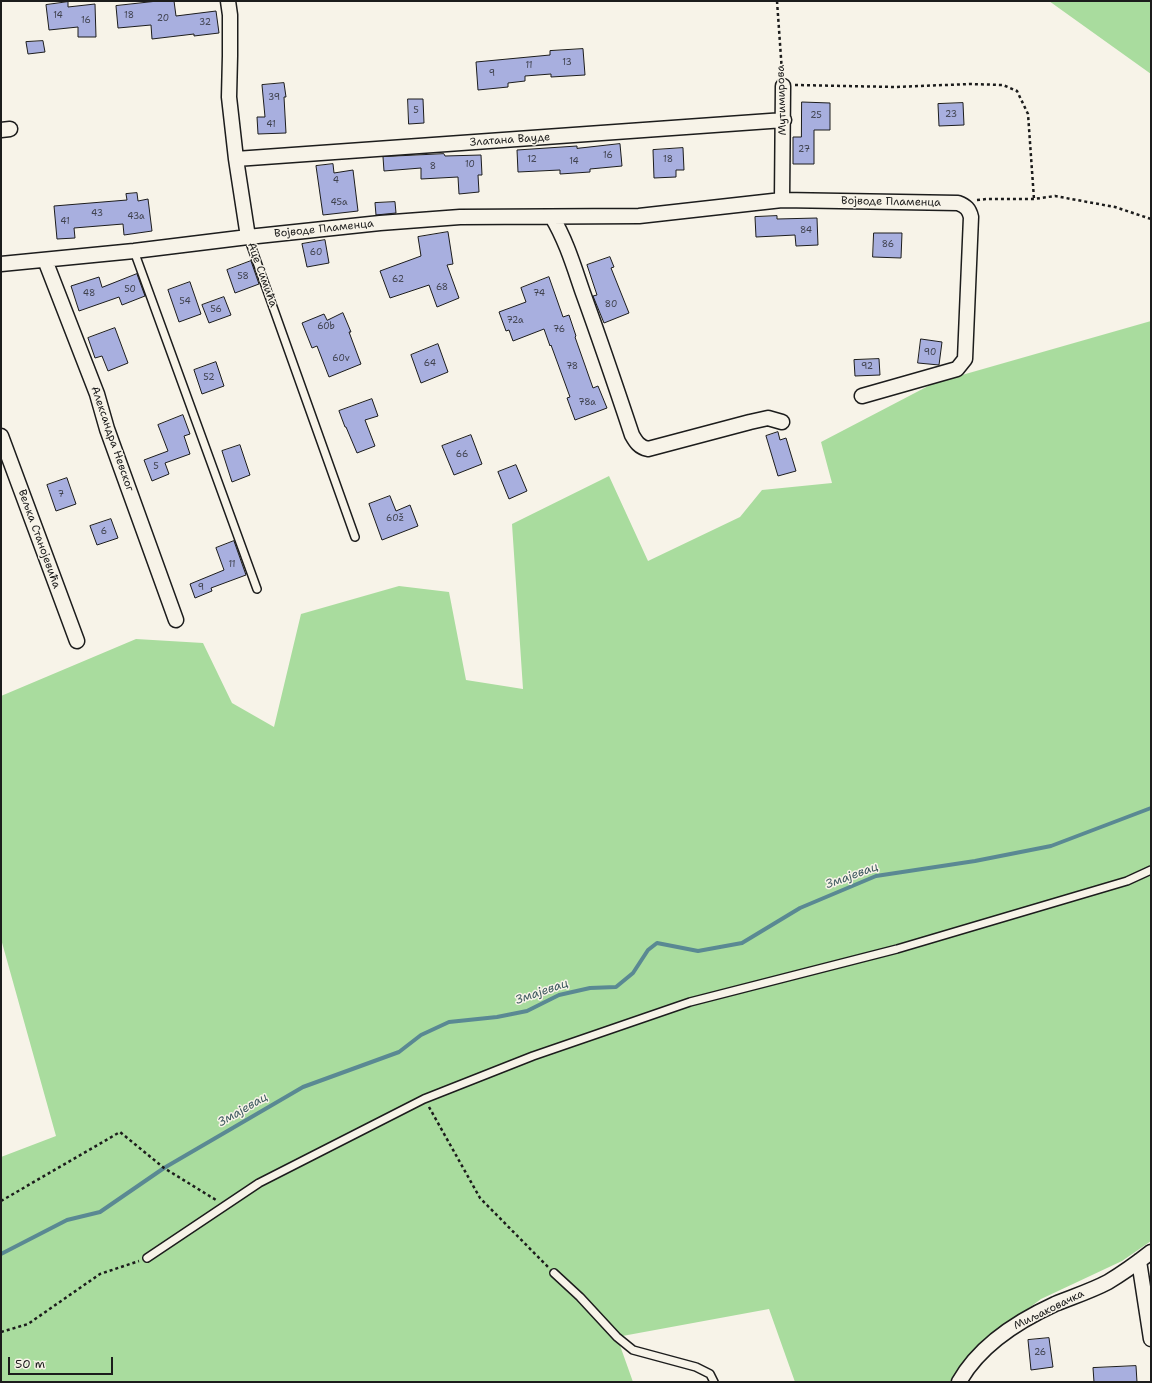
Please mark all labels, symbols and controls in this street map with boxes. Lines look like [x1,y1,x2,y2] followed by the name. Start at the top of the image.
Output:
[53,11,63,21] house number: 14
[124,11,134,21] house number: 18
[157,14,169,24] house number: 20
[81,16,91,26] house number: 16
[199,18,211,28] house number: 32
[562,58,572,68] house number: 13
[525,61,533,71] house number: 11
[774,65,790,135] street label: Мутимирова
[489,69,495,79] house number: 9
[268,93,280,103] house number: 39
[413,106,419,116] house number: 5
[945,110,957,120] house number: 23
[810,111,822,121] house number: 25
[266,120,276,130] house number: 41
[469,131,551,149] street label: Златана Вауде
[798,145,810,155] house number: 27
[603,151,613,161] house number: 16
[527,155,537,165] house number: 12
[663,155,673,165] house number: 18
[569,157,579,167] house number: 14
[465,160,475,170] house number: 10
[430,162,436,172] house number: 8
[333,176,339,186] house number: 4
[841,195,941,209] street label: Војводе Пламенца
[330,198,348,208] house number: 45a
[91,209,103,219] house number: 43
[127,212,145,222] house number: 43a
[60,217,70,227] house number: 41
[274,217,374,241] street label: Војводе Пламенца
[800,226,812,236] house number: 84
[882,240,894,250] house number: 86
[244,241,280,309] street label: Аце Симића
[310,248,322,258] house number: 60
[237,272,249,282] house number: 58
[392,275,404,285] house number: 62
[436,283,448,293] house number: 68
[124,285,136,295] house number: 50
[83,289,95,299] house number: 48
[533,289,545,299] house number: 74
[179,297,191,307] house number: 54
[605,300,617,310] house number: 80
[210,305,222,315] house number: 56
[506,316,524,326] house number: 72a
[317,322,335,332] house number: 60b
[553,325,565,335] house number: 76
[924,348,936,358] house number: 90
[332,354,350,364] house number: 60v
[424,359,436,369] house number: 64
[566,362,578,372] house number: 78
[861,362,873,372] house number: 92
[203,373,215,383] house number: 52
[88,385,136,493] street label: Александра Невског
[578,398,596,408] house number: 78a
[456,450,468,460] house number: 66
[153,462,159,472] house number: 5
[15,488,63,590] street label: Вељка Станојевића
[58,490,64,500] house number: 7
[386,514,404,524] house number: 60ž
[101,527,107,537] house number: 6
[228,560,236,570] house number: 11
[198,583,204,593] house number: 9
[824,860,880,892] water label: Змајевац
[514,976,570,1008] water label: Змајевац
[216,1090,270,1130] water label: Змајевац
[1012,1287,1086,1333] street label: Миљаковачка
[1034,1348,1046,1358] house number: 26
[10,1349,115,1375] scale bar
[15,1356,45,1372] text: 50 m

